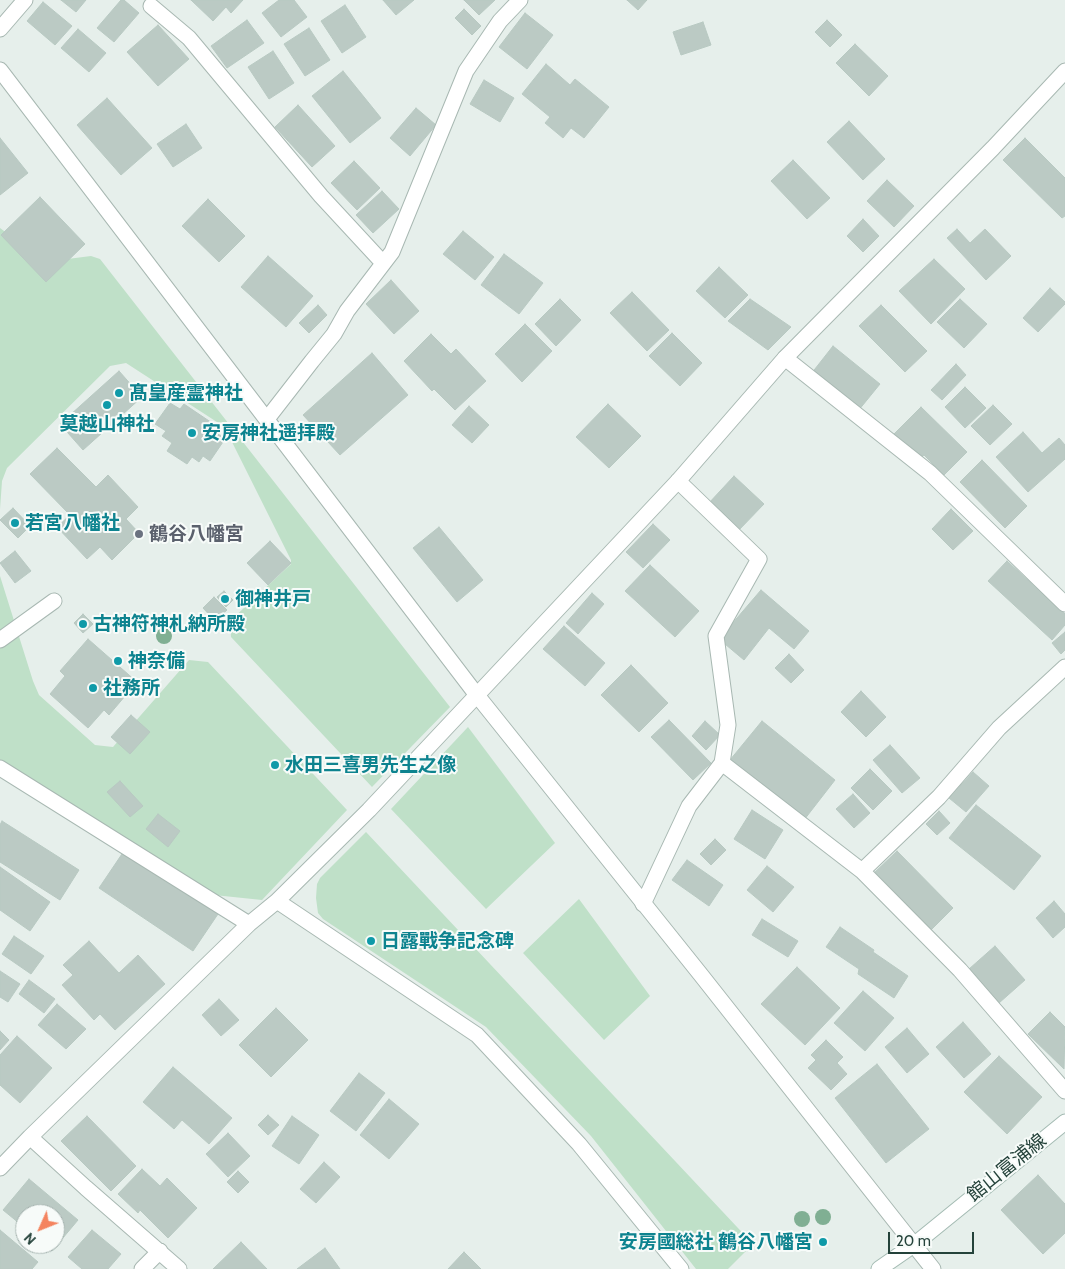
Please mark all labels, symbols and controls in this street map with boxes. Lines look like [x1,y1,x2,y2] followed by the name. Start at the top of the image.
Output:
[129,382,243,404] place label: 髙皇産霊神社
[113,387,125,399] marker: 髙皇産霊神社
[101,399,113,411] marker: 莫越山神社
[60,413,154,435] place label: 莫越山神社
[202,422,335,444] place label: 安房神社遥拝殿
[186,427,198,439] marker: 安房神社遥拝殿
[25,512,120,534] place label: 若宮八幡社
[9,517,21,529] marker: 若宮八幡社
[149,523,244,545] place label: 鶴谷八幡宮
[133,528,145,540] marker: 鶴谷八幡宮
[235,588,311,610] place label: 御神井戸
[219,593,231,605] marker: 御神井戸
[93,613,245,635] place label: 古神符神札納所殿
[77,618,89,630] marker: 古神符神札納所殿
[128,650,185,672] place label: 神奈備
[112,655,124,667] marker: 神奈備
[103,677,160,699] place label: 社務所
[87,682,99,694] marker: 社務所
[285,754,456,776] place label: 水田三喜男先生之像
[269,759,281,771] marker: 水田三喜男先生之像
[381,930,514,952] place label: 日露戰争記念碑
[365,935,377,947] marker: 日露戰争記念碑
[963,1129,1051,1207] street label: 館山富浦線
[15,1204,65,1254] north arrow
[890,1222,976,1254] scale bar
[20,1229,40,1249] text: N
[619,1231,813,1253] place label: 安房國総社 鶴谷八幡宮
[896,1232,931,1250] text: 20 m
[817,1236,829,1248] marker: 安房國総社 鶴谷八幡宮

